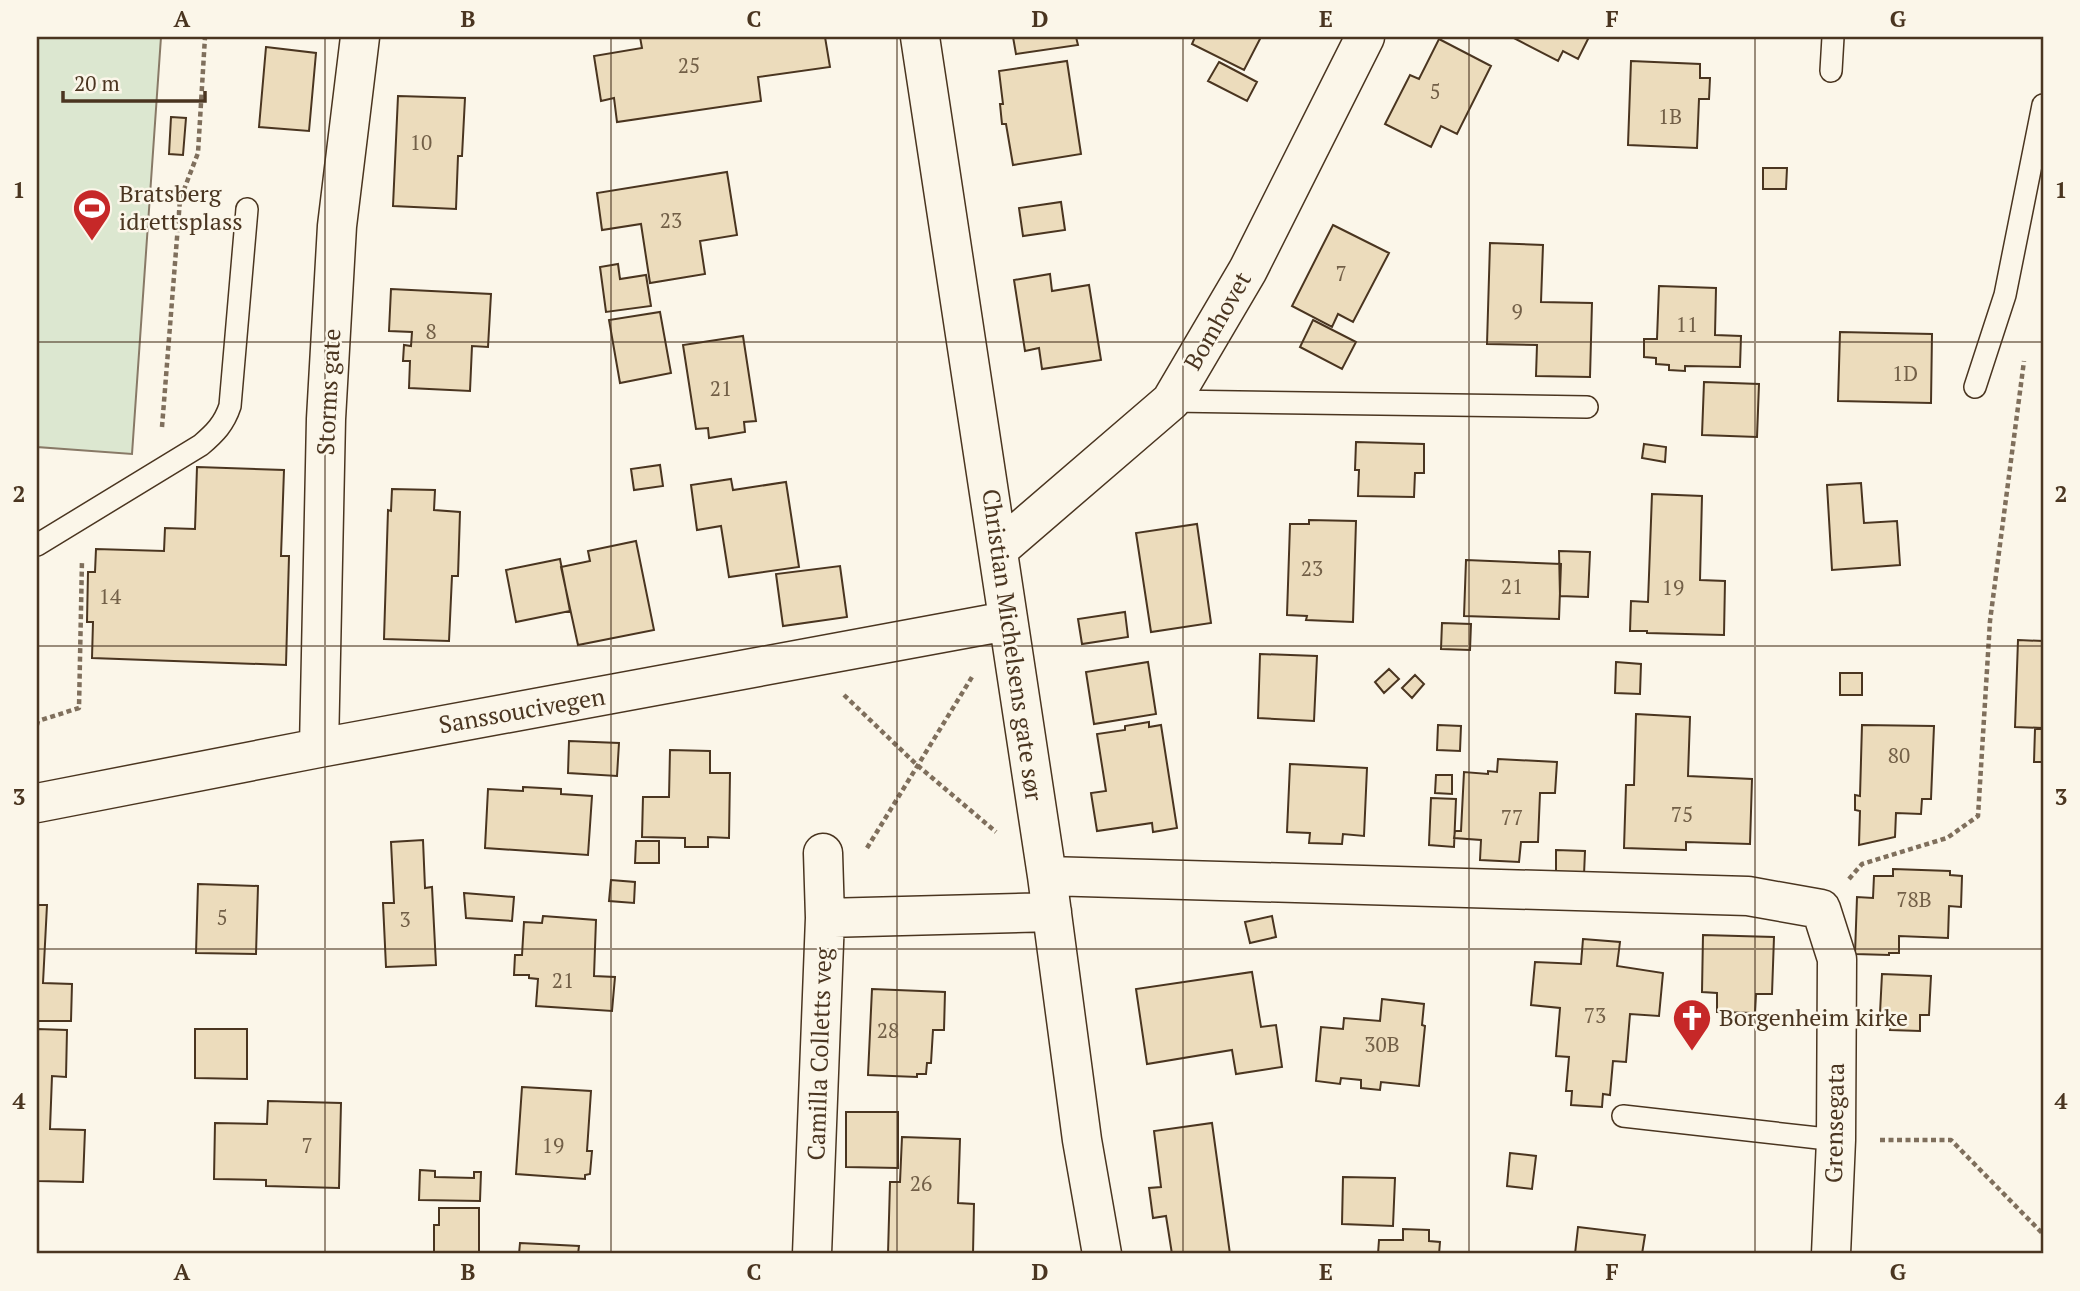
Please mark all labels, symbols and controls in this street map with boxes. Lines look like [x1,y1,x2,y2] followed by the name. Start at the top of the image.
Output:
[174,3,191,34] text: A
[461,3,476,34] text: B
[747,3,762,34] text: C
[1032,3,1049,34] text: D
[1319,3,1333,34] text: E
[1605,3,1619,34] text: F
[1890,3,1907,34] text: G
[678,51,700,79] house number: 25
[63,60,205,104] scale bar
[74,69,120,97] text: 20 m
[1429,77,1441,105] house number: 5
[1658,102,1682,130] house number: 1B
[410,128,432,156] house number: 10
[13,174,26,205] text: 1
[2055,174,2068,205] text: 1
[119,177,243,237] place label: Bratsberg idrettsplass
[71,187,113,242] sports icon: Bratsberg idrettsplass
[660,206,682,234] house number: 23
[1335,259,1347,287] house number: 7
[1176,265,1258,375] street label: Bomhovet
[1511,297,1523,325] house number: 9
[1676,310,1698,338] house number: 11
[425,317,437,345] house number: 8
[309,328,347,456] street label: Storms gate
[1892,359,1918,387] house number: 1D
[710,374,732,402] house number: 21
[13,478,26,509] text: 2
[2055,478,2068,509] text: 2
[975,487,1051,804] street label: Christian Michelsens gate sør
[1301,554,1323,582] house number: 23
[1501,572,1523,600] house number: 21
[1662,573,1684,601] house number: 19
[99,582,122,610] house number: 14
[436,680,607,740] street label: Sanssoucivegen
[1888,741,1910,769] house number: 80
[13,781,26,812] text: 3
[2055,781,2068,812] text: 3
[1671,800,1693,828] house number: 75
[1501,803,1523,831] house number: 77
[1896,885,1932,913] house number: 78B
[216,903,228,931] house number: 5
[399,905,411,933] house number: 3
[799,947,839,1161] street label: Camilla Colletts veg
[552,966,574,994] house number: 21
[1671,997,1713,1052] church icon: Borgenheim kirke
[1584,1001,1606,1029] house number: 73
[1719,1001,1908,1033] place label: Borgenheim kirke
[877,1016,899,1044] house number: 28
[1364,1030,1400,1058] house number: 30B
[1817,1063,1851,1183] street label: Grensegata
[13,1085,26,1116] text: 4
[2055,1085,2068,1116] text: 4
[301,1131,313,1159] house number: 7
[542,1131,564,1159] house number: 19
[910,1169,932,1197] house number: 26
[174,1256,191,1287] text: A
[461,1256,476,1287] text: B
[747,1256,762,1287] text: C
[1032,1256,1049,1287] text: D
[1319,1256,1333,1287] text: E
[1605,1256,1619,1287] text: F
[1890,1256,1907,1287] text: G

